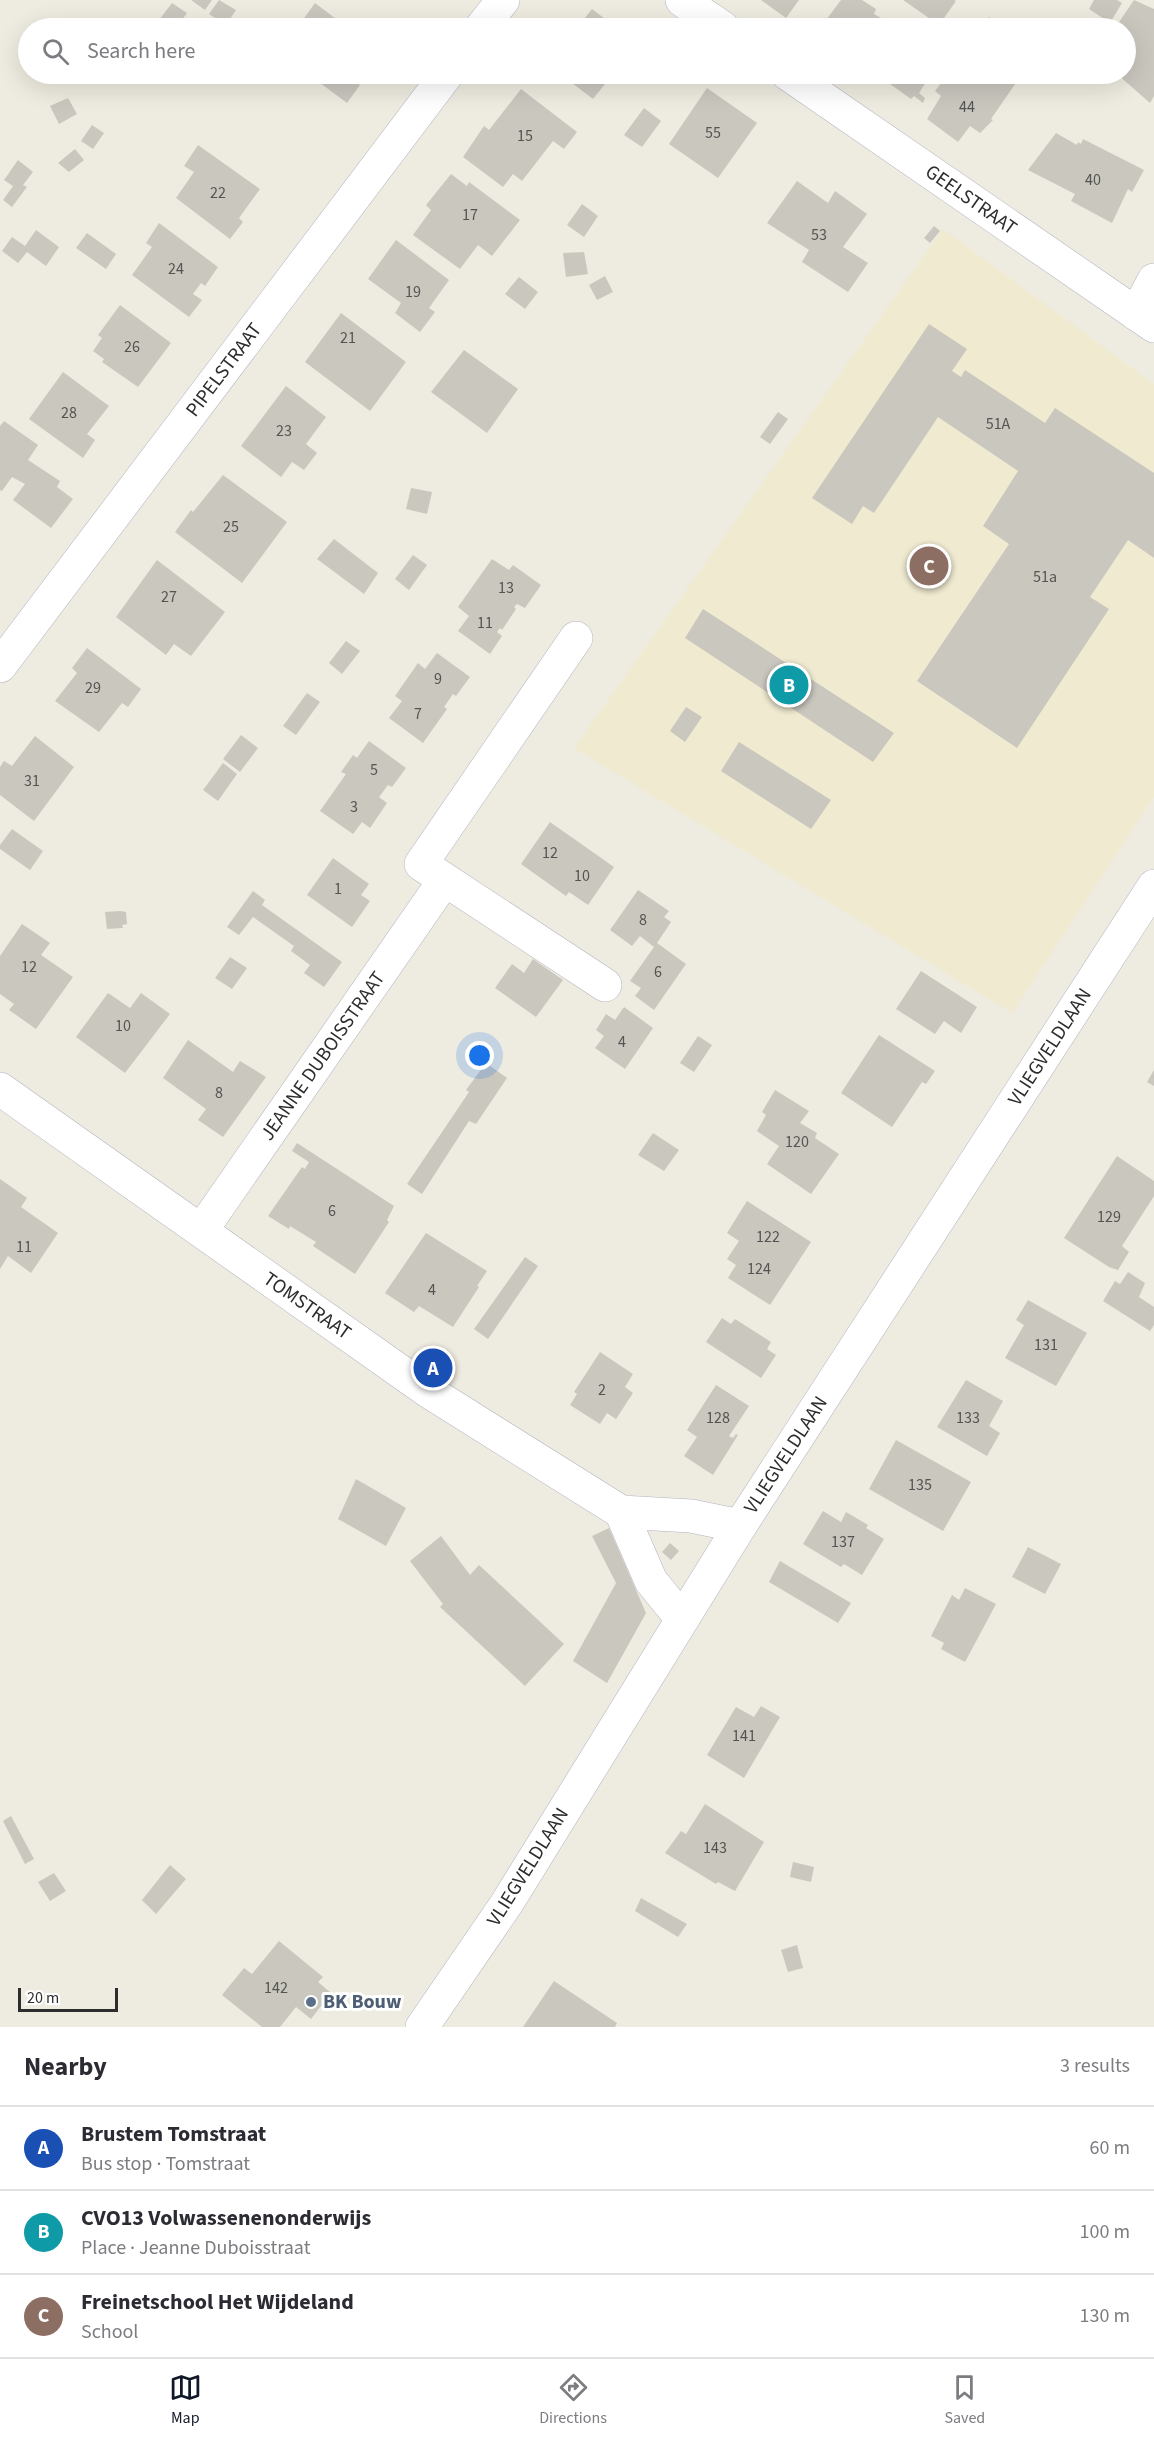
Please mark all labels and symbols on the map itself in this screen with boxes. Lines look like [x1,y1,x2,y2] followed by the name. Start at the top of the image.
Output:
[959,96,975,118] house number: 44
[705,122,721,144] house number: 55
[517,125,533,147] house number: 15
[919,158,1023,242] street label: GEELSTRAAT
[1085,169,1101,191] house number: 40
[210,182,226,204] house number: 22
[462,204,478,226] house number: 17
[811,224,827,246] house number: 53
[168,258,184,280] house number: 24
[405,281,421,303] house number: 19
[179,317,269,423] street label: PIPELSTRAAT
[340,327,356,349] house number: 21
[124,336,140,358] house number: 26
[61,402,77,424] house number: 28
[986,413,1011,435] house number: 51A
[276,420,292,442] house number: 23
[223,516,239,538] house number: 25
[910,544,948,588] pin: C
[1033,566,1057,588] house number: 51a
[498,577,514,599] house number: 13
[161,586,177,608] house number: 27
[477,612,493,634] house number: 11
[770,662,808,708] pin: B
[434,668,442,690] house number: 9
[85,677,101,699] house number: 29
[414,703,422,725] house number: 7
[370,759,378,781] house number: 5
[24,770,40,792] house number: 31
[350,796,358,818] house number: 3
[542,842,558,864] house number: 12
[574,865,590,887] house number: 10
[334,878,342,900] house number: 1
[639,909,647,931] house number: 8
[21,956,37,978] house number: 12
[654,961,662,983] house number: 6
[254,965,392,1146] street label: JEANNE DUBOISSTRAAT
[1001,983,1099,1111] street label: VLIEGVELDLAAN
[115,1015,131,1037] house number: 10
[618,1031,626,1053] house number: 4
[465,1041,494,1070] your location
[215,1082,223,1104] house number: 8
[785,1131,809,1153] house number: 120
[328,1200,336,1222] house number: 6
[1097,1206,1121,1228] house number: 129
[756,1226,780,1248] house number: 122
[16,1236,32,1258] house number: 11
[747,1258,771,1280] house number: 124
[257,1265,357,1347] street label: TOMSTRAAT
[428,1279,436,1301] house number: 4
[1034,1334,1058,1356] house number: 131
[414,1346,452,1390] pin: A
[598,1379,606,1401] house number: 2
[737,1391,835,1519] street label: VLIEGVELDLAAN
[706,1407,730,1429] house number: 128
[956,1407,980,1429] house number: 133
[908,1474,932,1496] house number: 135
[831,1531,855,1553] house number: 137
[732,1725,756,1747] house number: 141
[480,1802,576,1932] street label: VLIEGVELDLAAN
[703,1837,727,1859] house number: 143
[264,1977,288,1999] house number: 142
[18,1985,118,2012] scale bar
[323,1988,402,2016] place label: BK Bouw
[304,1995,318,2009] marker: BK Bouw

